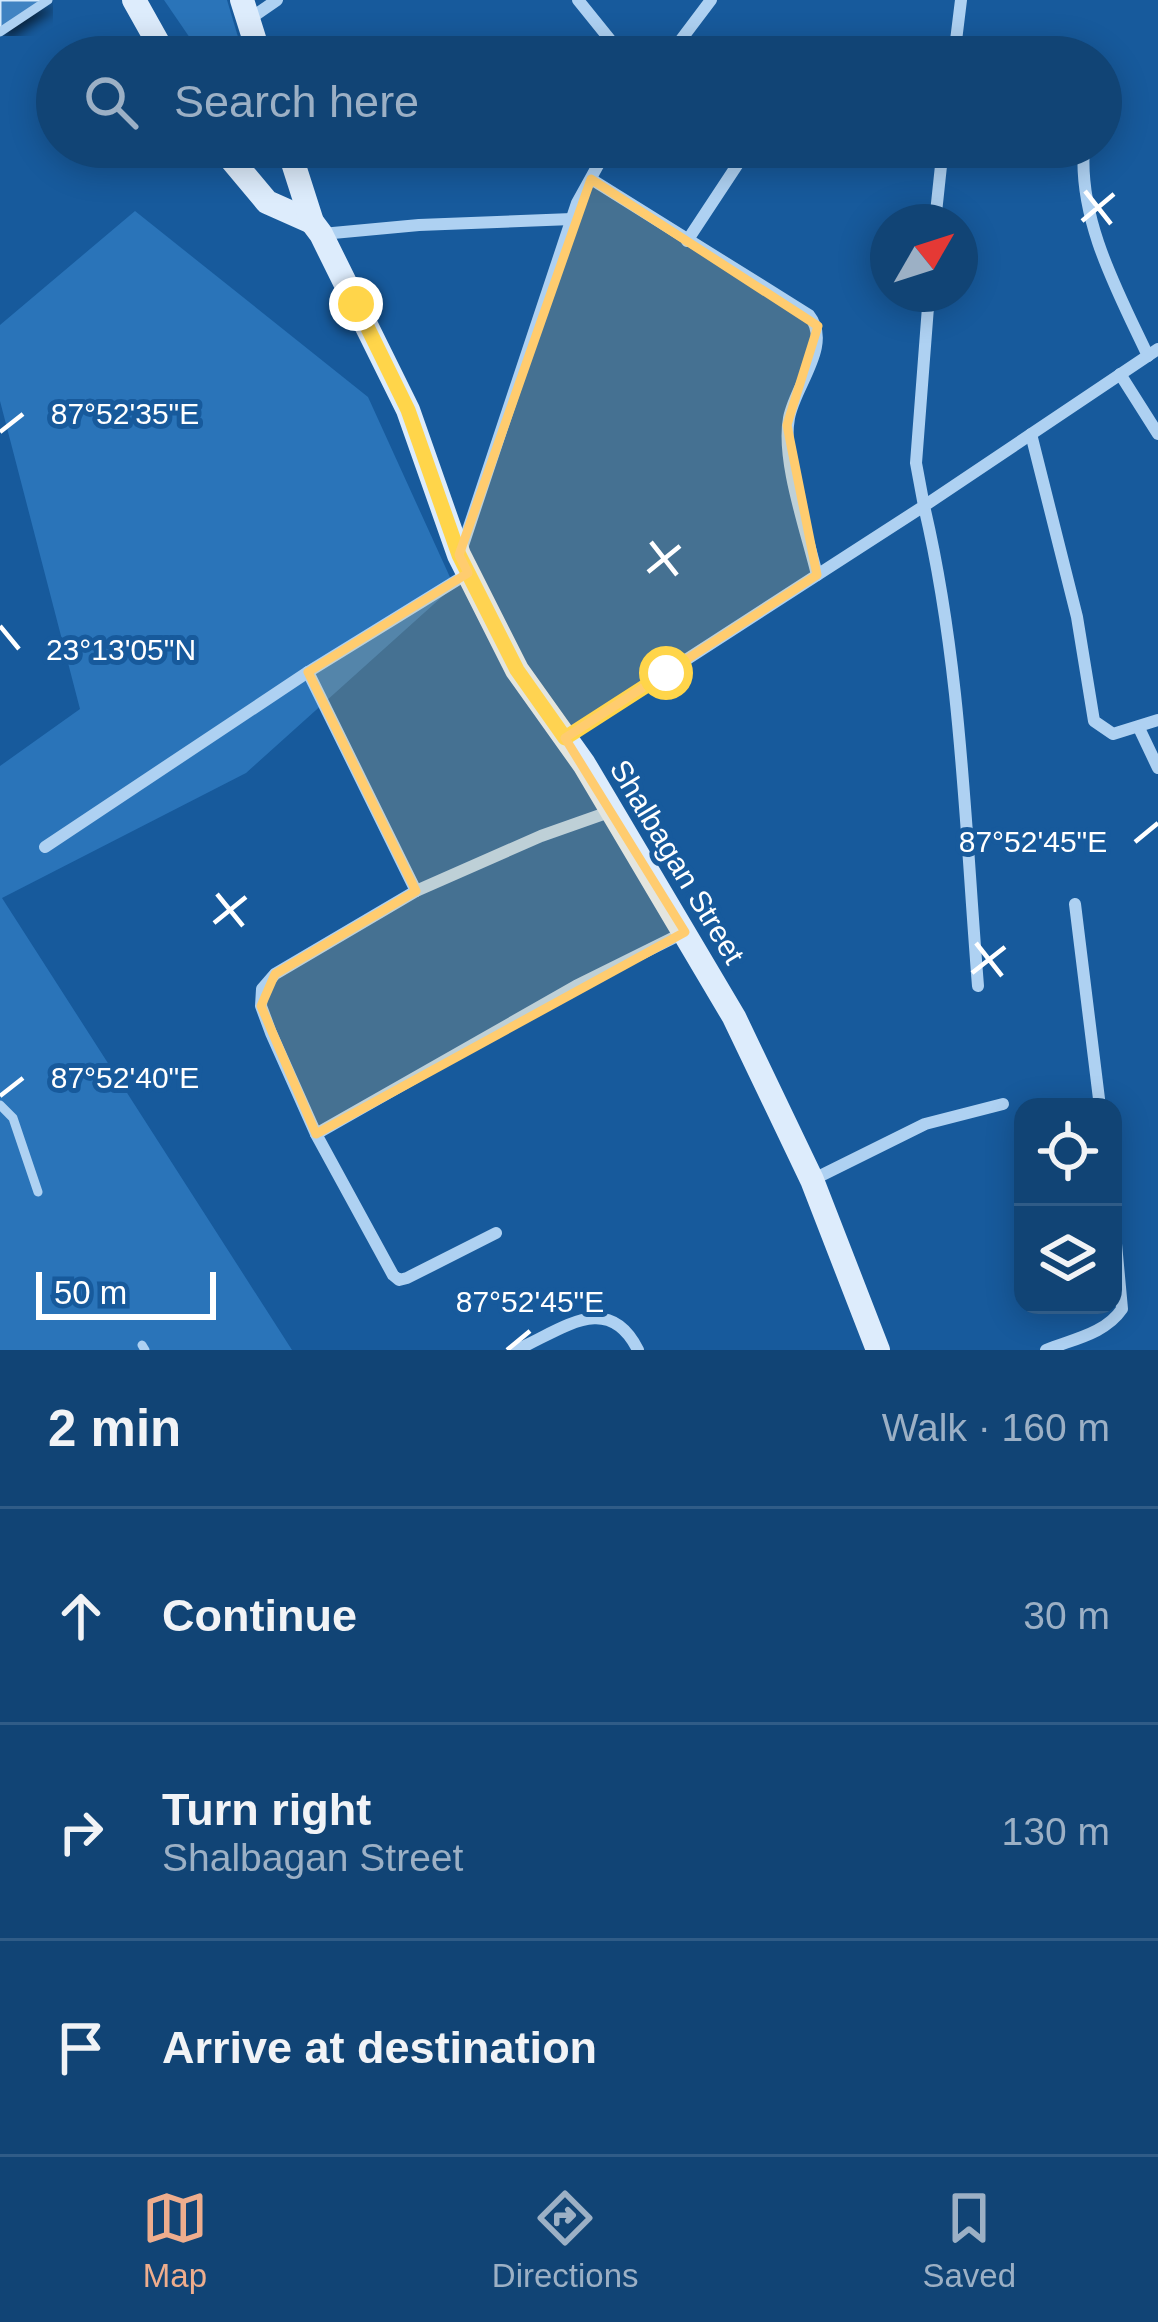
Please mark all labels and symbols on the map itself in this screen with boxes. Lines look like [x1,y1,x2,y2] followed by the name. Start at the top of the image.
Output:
[870,204,978,312] north arrow
[329,277,383,331] route end
[51,397,199,430] text: 87°52'35"E
[46,633,196,666] text: 23°13'05"N
[639,646,693,700] route start
[604,754,752,970] street label: Shalbagan Street
[959,825,1107,858] text: 87°52'45"E
[51,1061,199,1094] text: 87°52'40"E
[36,1266,216,1319] scale bar
[456,1285,604,1318] text: 87°52'45"E

